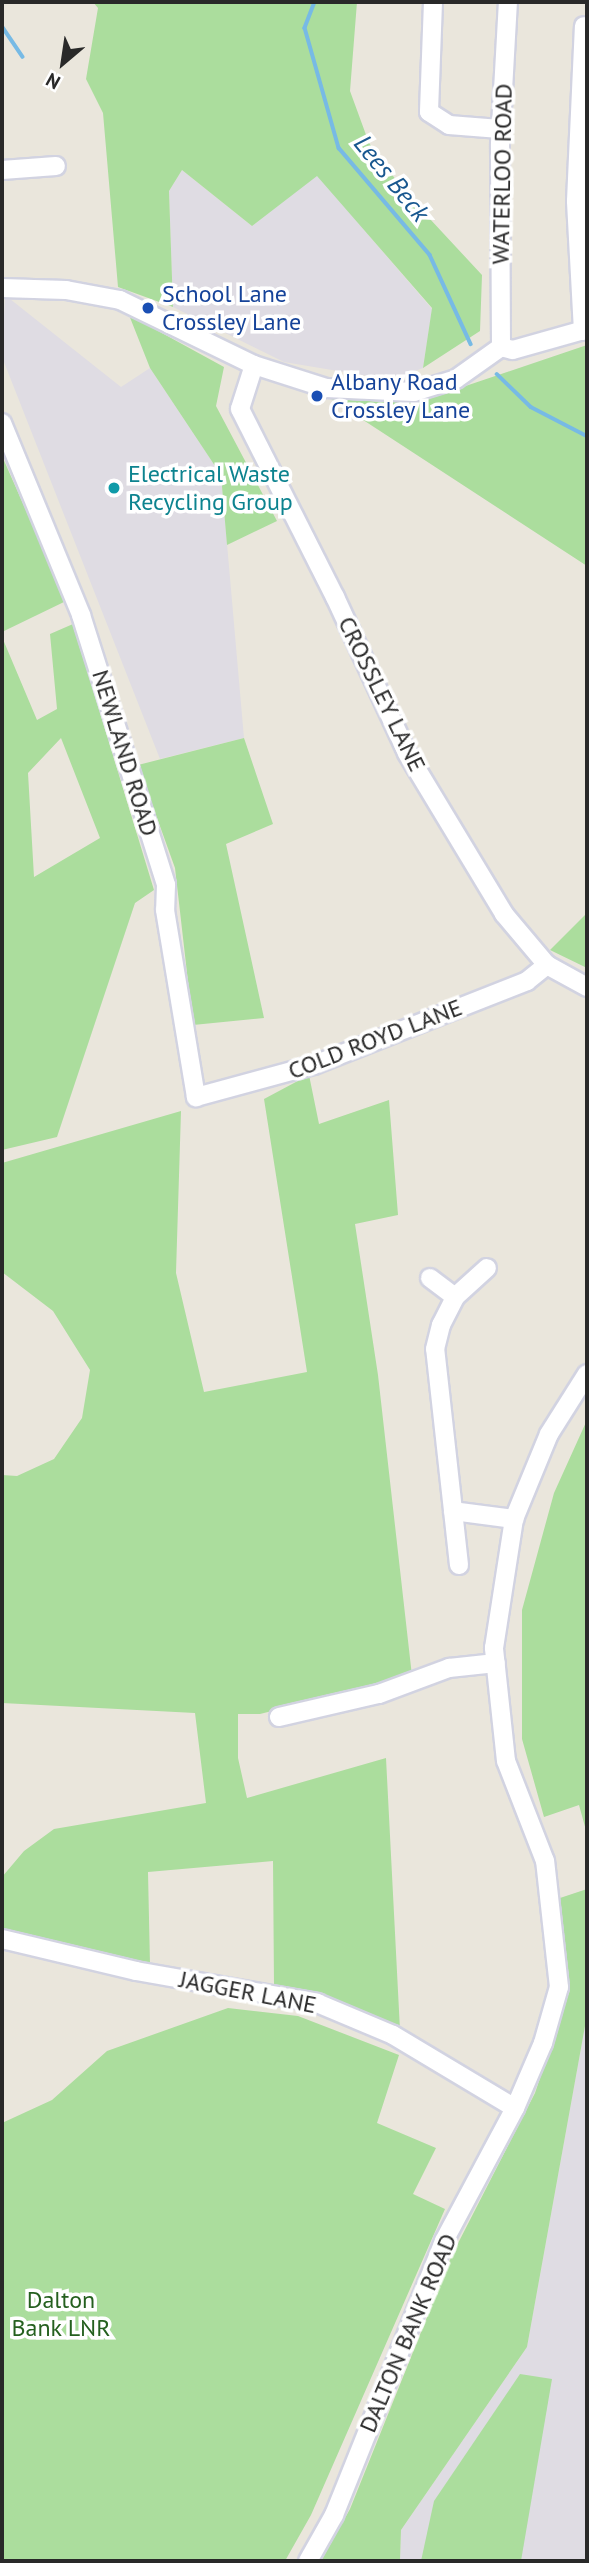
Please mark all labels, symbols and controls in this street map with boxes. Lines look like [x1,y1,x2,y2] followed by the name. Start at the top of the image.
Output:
[28,28,98,98] north arrow
[42,68,64,95] text: N
[486,83,518,265] street label: WATERLOO ROAD
[348,128,436,228] water label: Lees Beck
[162,280,302,336] place label: School Lane Crossley Lane
[140,300,156,316] marker: School Lane Crossley Lane
[331,368,471,424] place label: Albany Road Crossley Lane
[309,388,325,404] marker: Albany Road Crossley Lane
[128,460,293,516] place label: Electrical Waste Recycling Group
[106,480,122,496] marker: Electrical Waste Recycling Group
[332,612,432,776] street label: CROSSLEY LANE
[86,666,164,840] street label: NEWLAND ROAD
[284,993,466,1085] street label: COLD ROYD LANE
[177,1965,319,2019] street label: JAGGER LANE
[353,2229,463,2437] street label: DALTON BANK ROAD
[11,2286,111,2342] park label: Dalton Bank LNR

